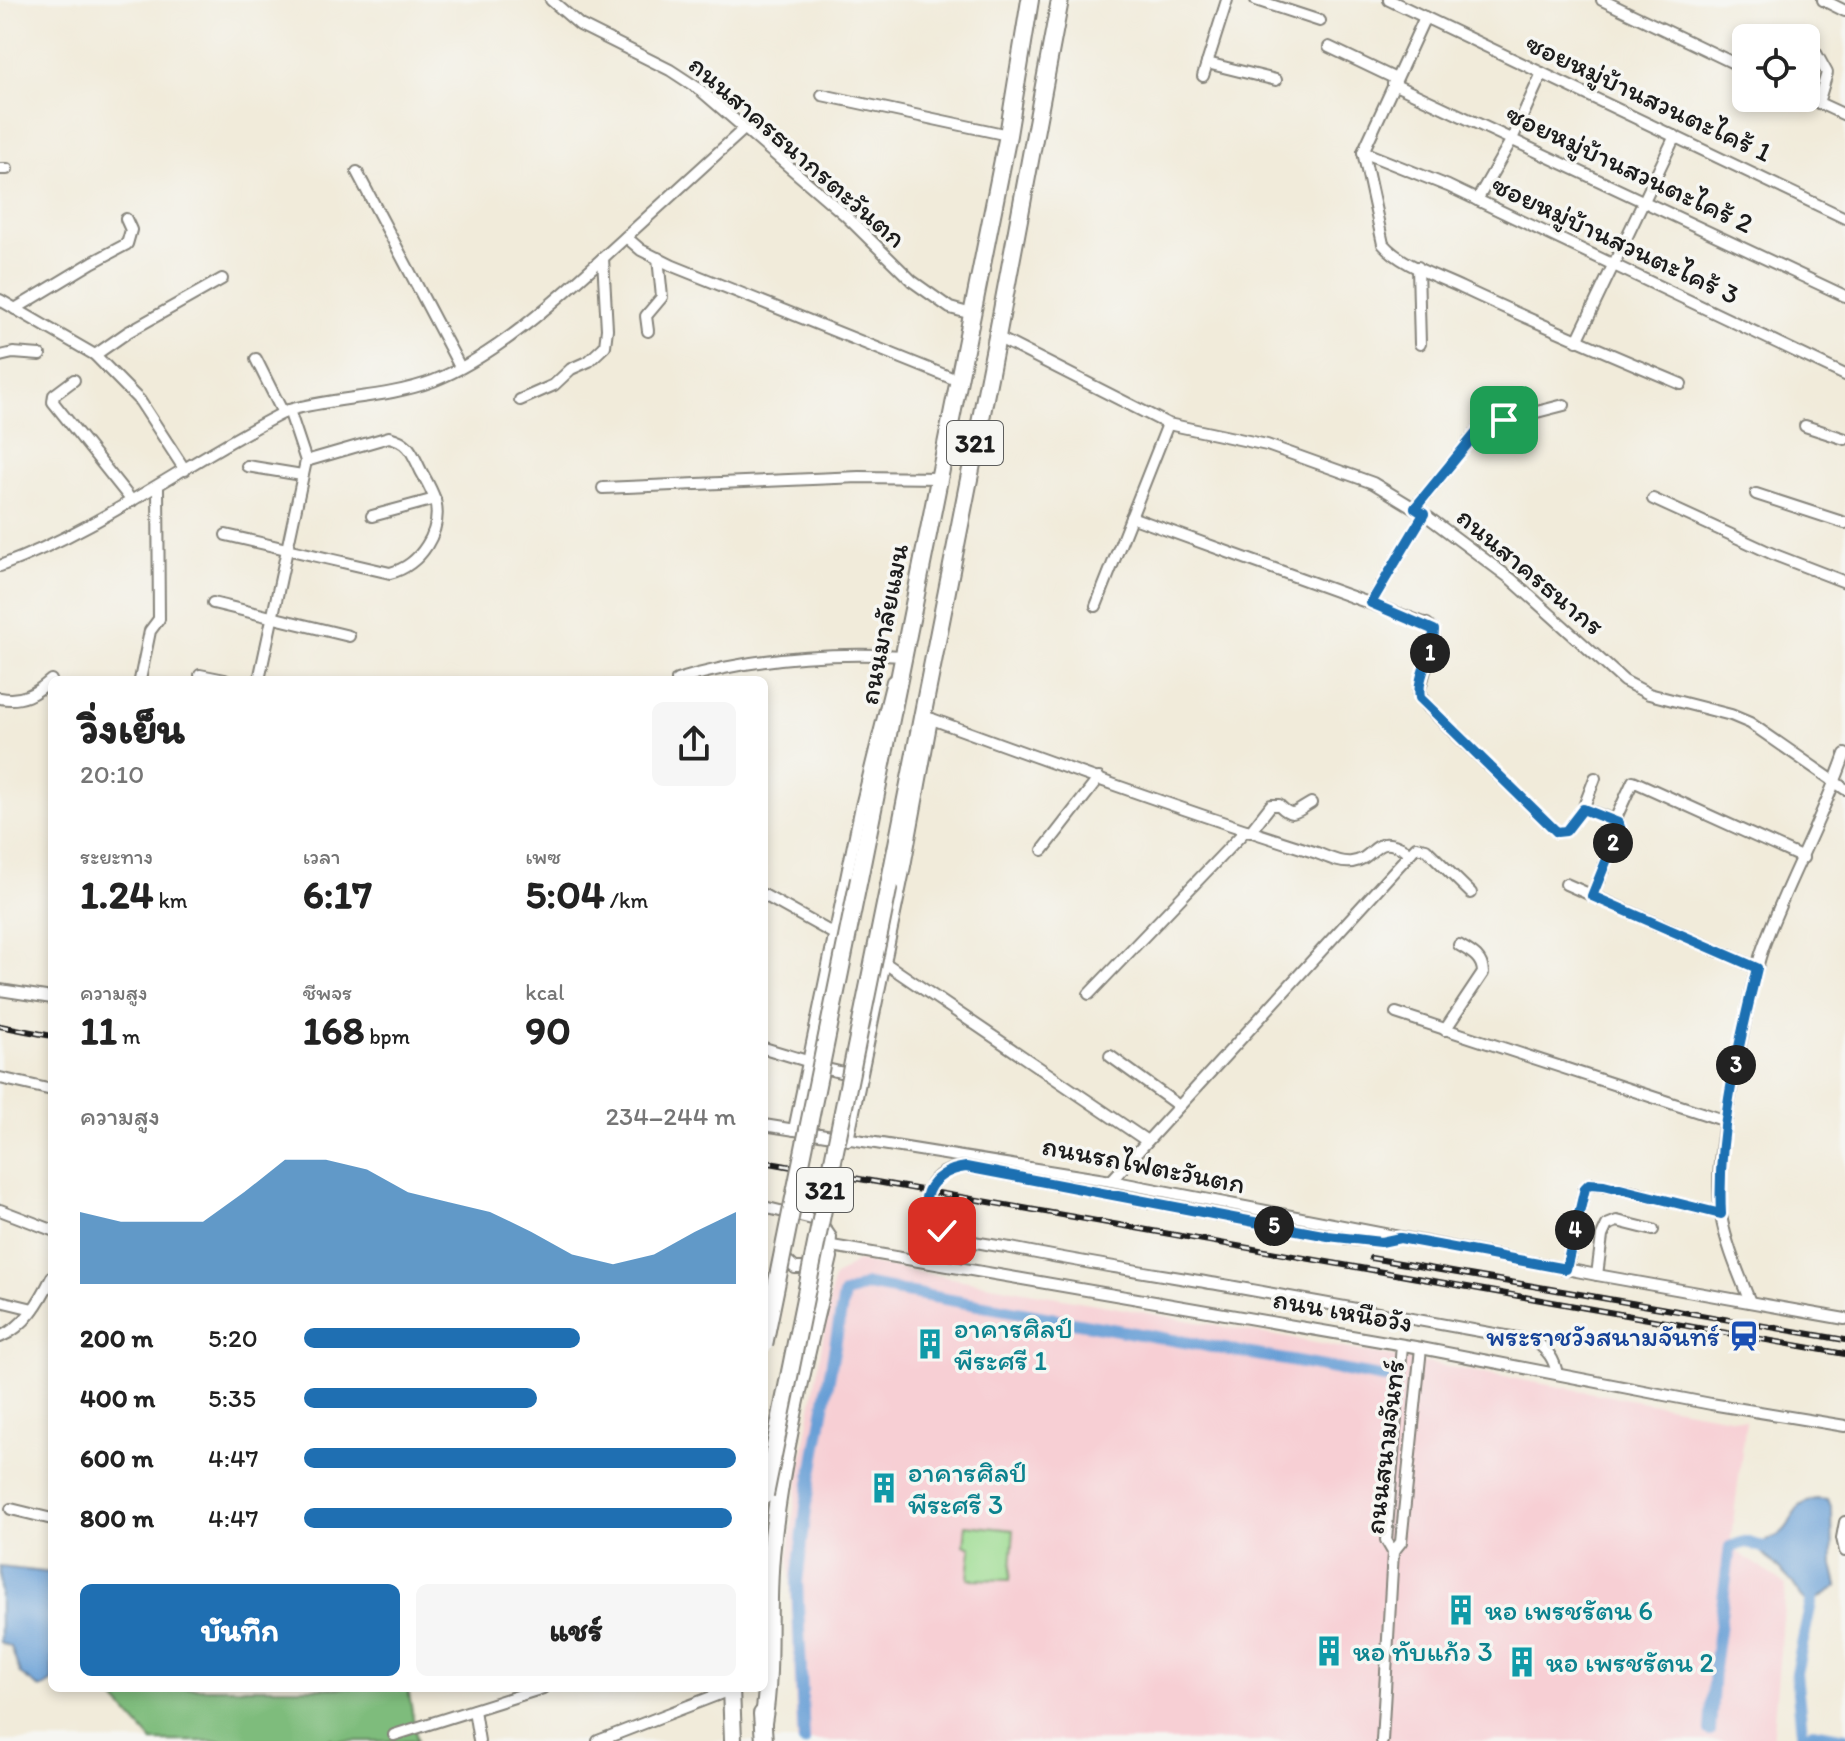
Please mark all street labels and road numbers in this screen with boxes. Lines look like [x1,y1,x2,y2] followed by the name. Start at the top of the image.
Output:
[1520,25,1777,171] street label: ซอยหมู่บ้านสวนตะไคร้ 1
[682,47,914,255] street label: ถนนสาครธนากรตะวันตก
[1500,96,1759,242] street label: ซอยหมู่บ้านสวนตะไคร้ 2
[1486,167,1745,313] street label: ซอยหมู่บ้านสวนตะไคร้ 3
[947,421,1003,465] road number: 321
[1450,499,1612,643] street label: ถนนสาครธนากร
[851,540,915,707] street label: ถนนมาลัยแมน
[1039,1128,1249,1200] street label: ถนนรถไฟตะวันตก
[797,1168,853,1212] road number: 321
[1271,1281,1415,1339] street label: ถนน เหนือวัง
[1356,1358,1412,1536] street label: ถนนสนามจันทร์

